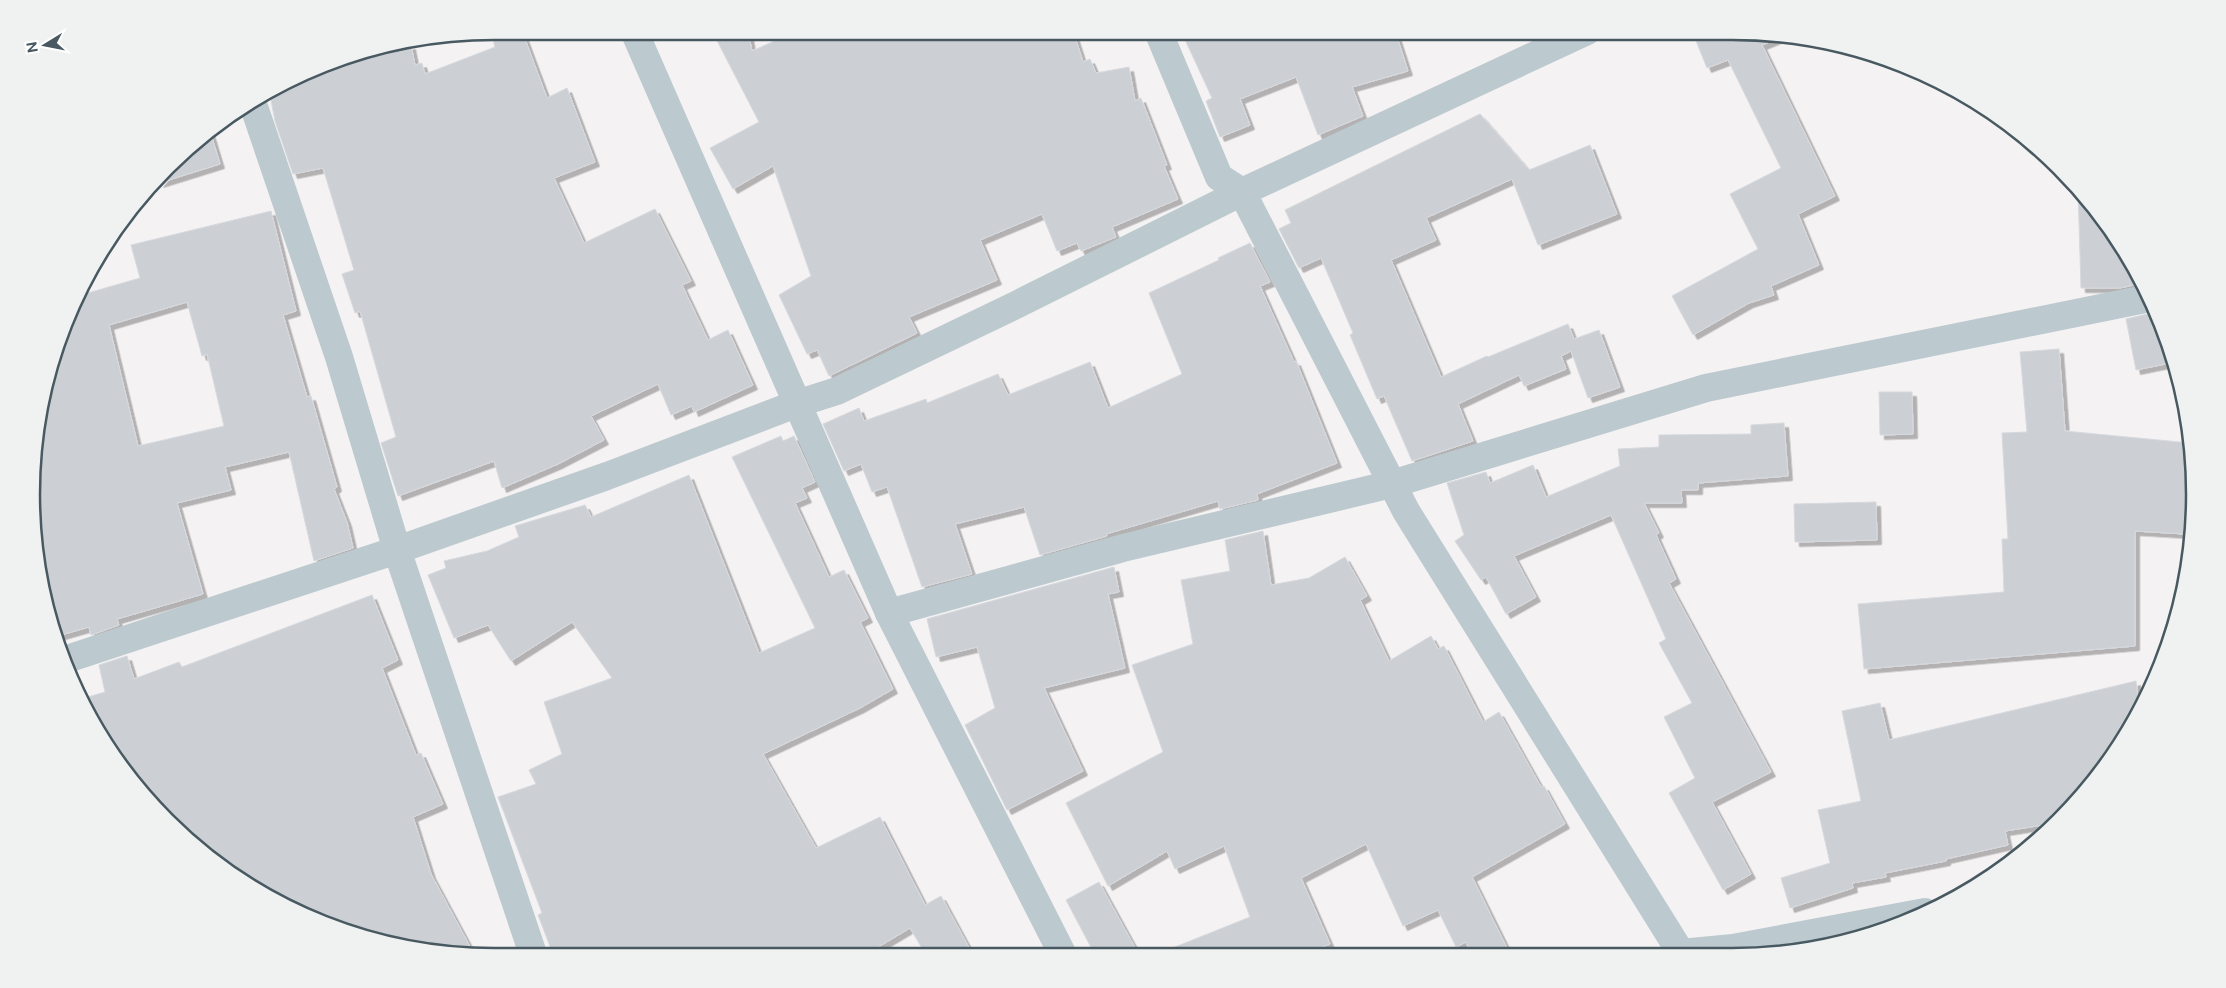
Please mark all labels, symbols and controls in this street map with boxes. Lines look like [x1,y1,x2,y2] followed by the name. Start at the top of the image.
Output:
[20,20,70,70] north arrow
[23,40,41,54] text: N

